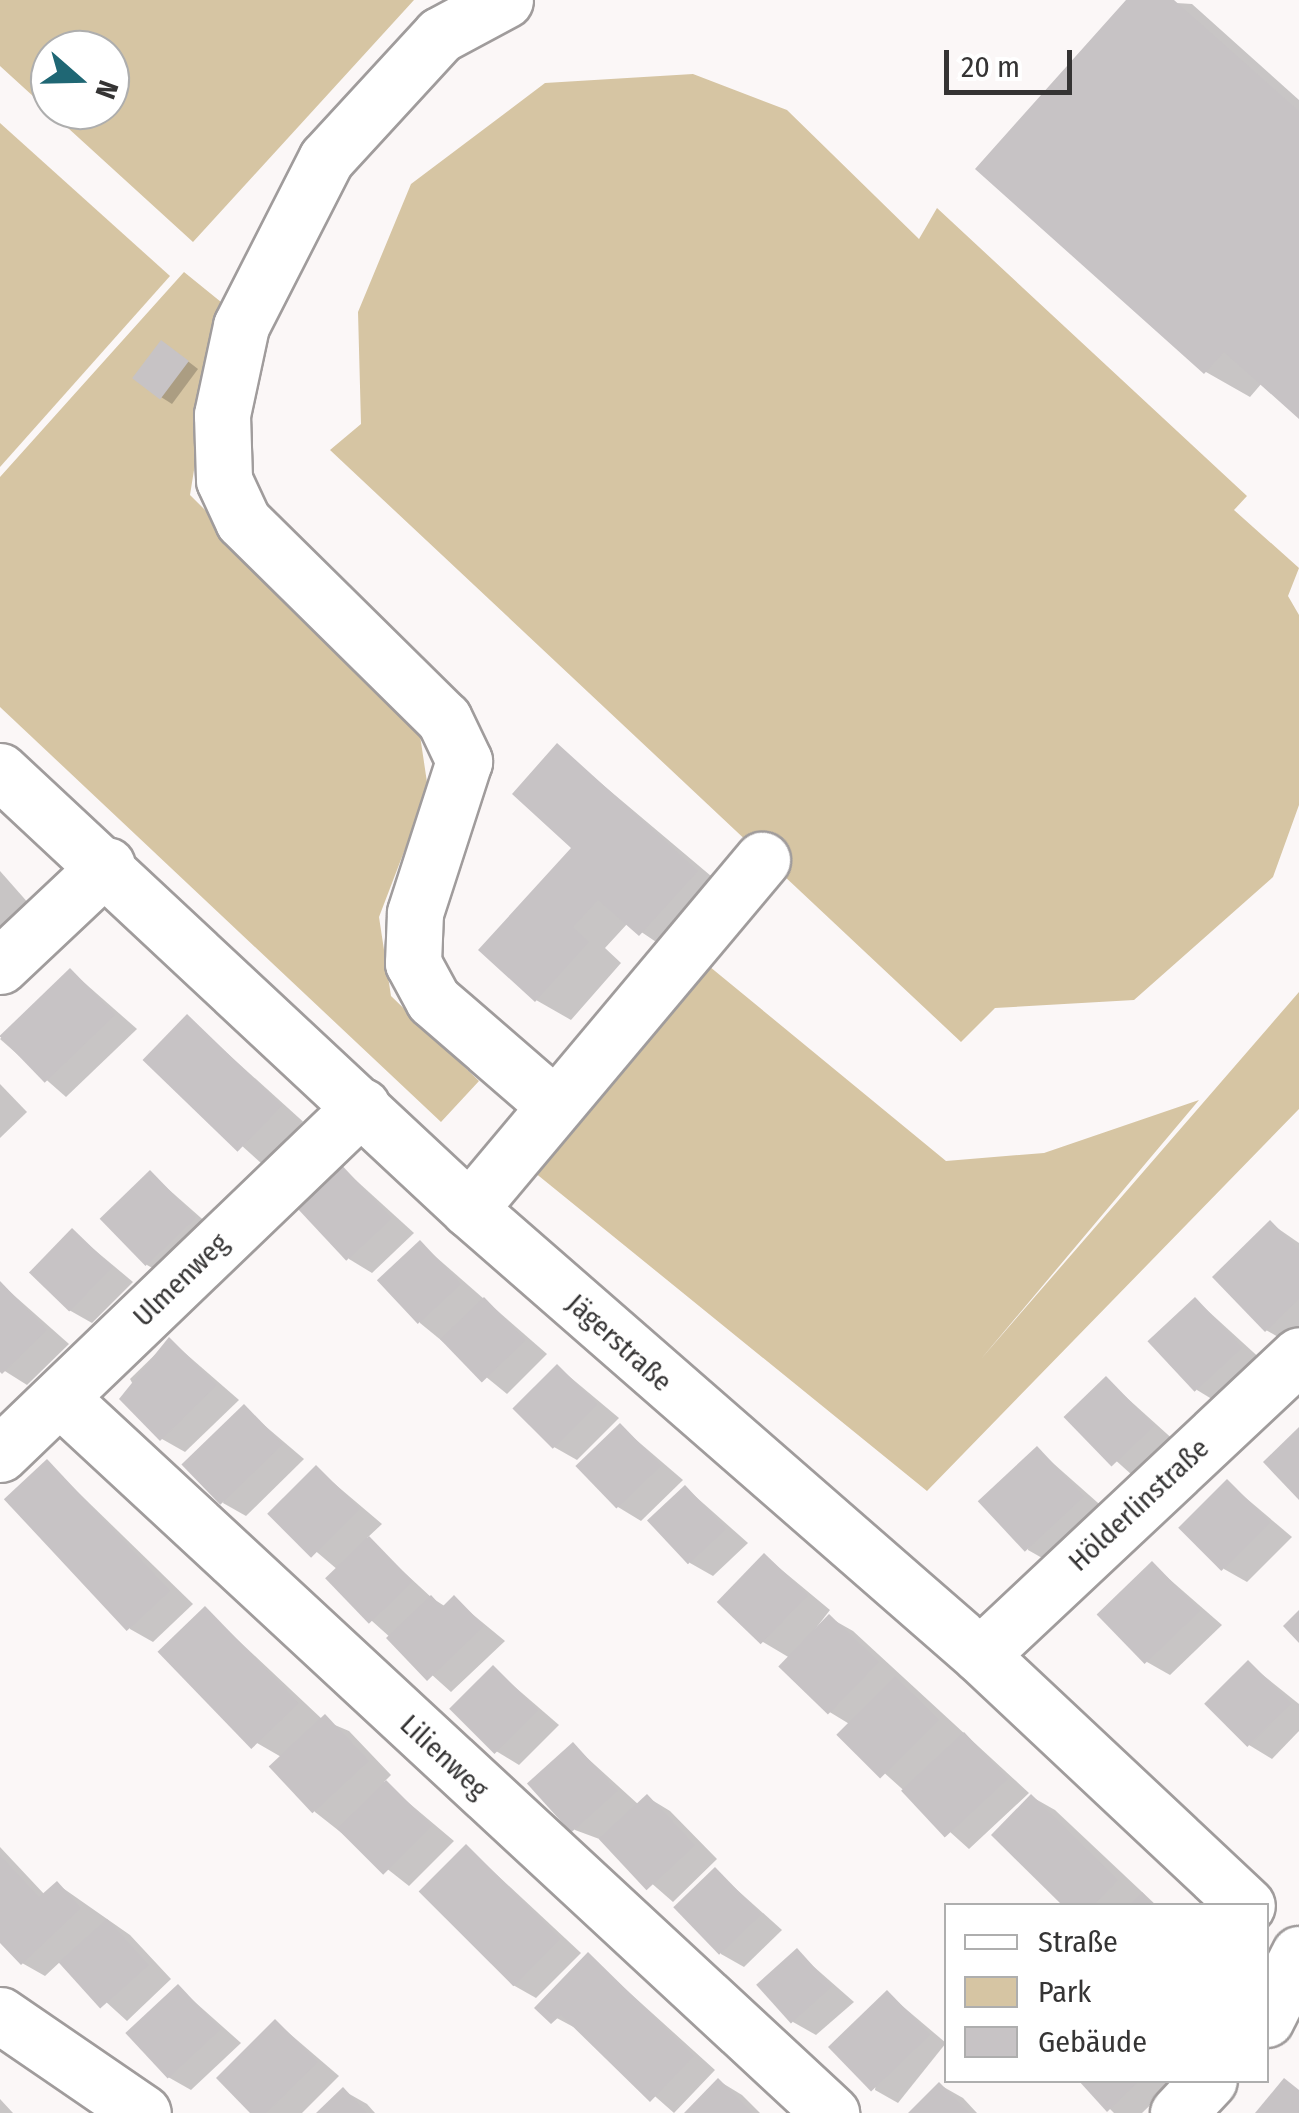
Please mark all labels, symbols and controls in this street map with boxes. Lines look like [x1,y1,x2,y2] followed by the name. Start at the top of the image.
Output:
[30,30,130,130] north arrow
[949,30,1076,92] scale bar
[961,49,1020,85] text: 20 m
[88,76,125,103] text: N
[126,1226,236,1334] street label: Ulmenweg
[560,1287,678,1399] street label: Jägerstraße
[1062,1432,1216,1578] street label: Hölderlinstraße
[393,1708,495,1806] street label: Lilienweg
[944,1903,1269,2083] legend
[1038,1924,1118,1960] text: Straße
[1038,1974,1091,2010] text: Park
[1038,2024,1147,2060] text: Gebäude

